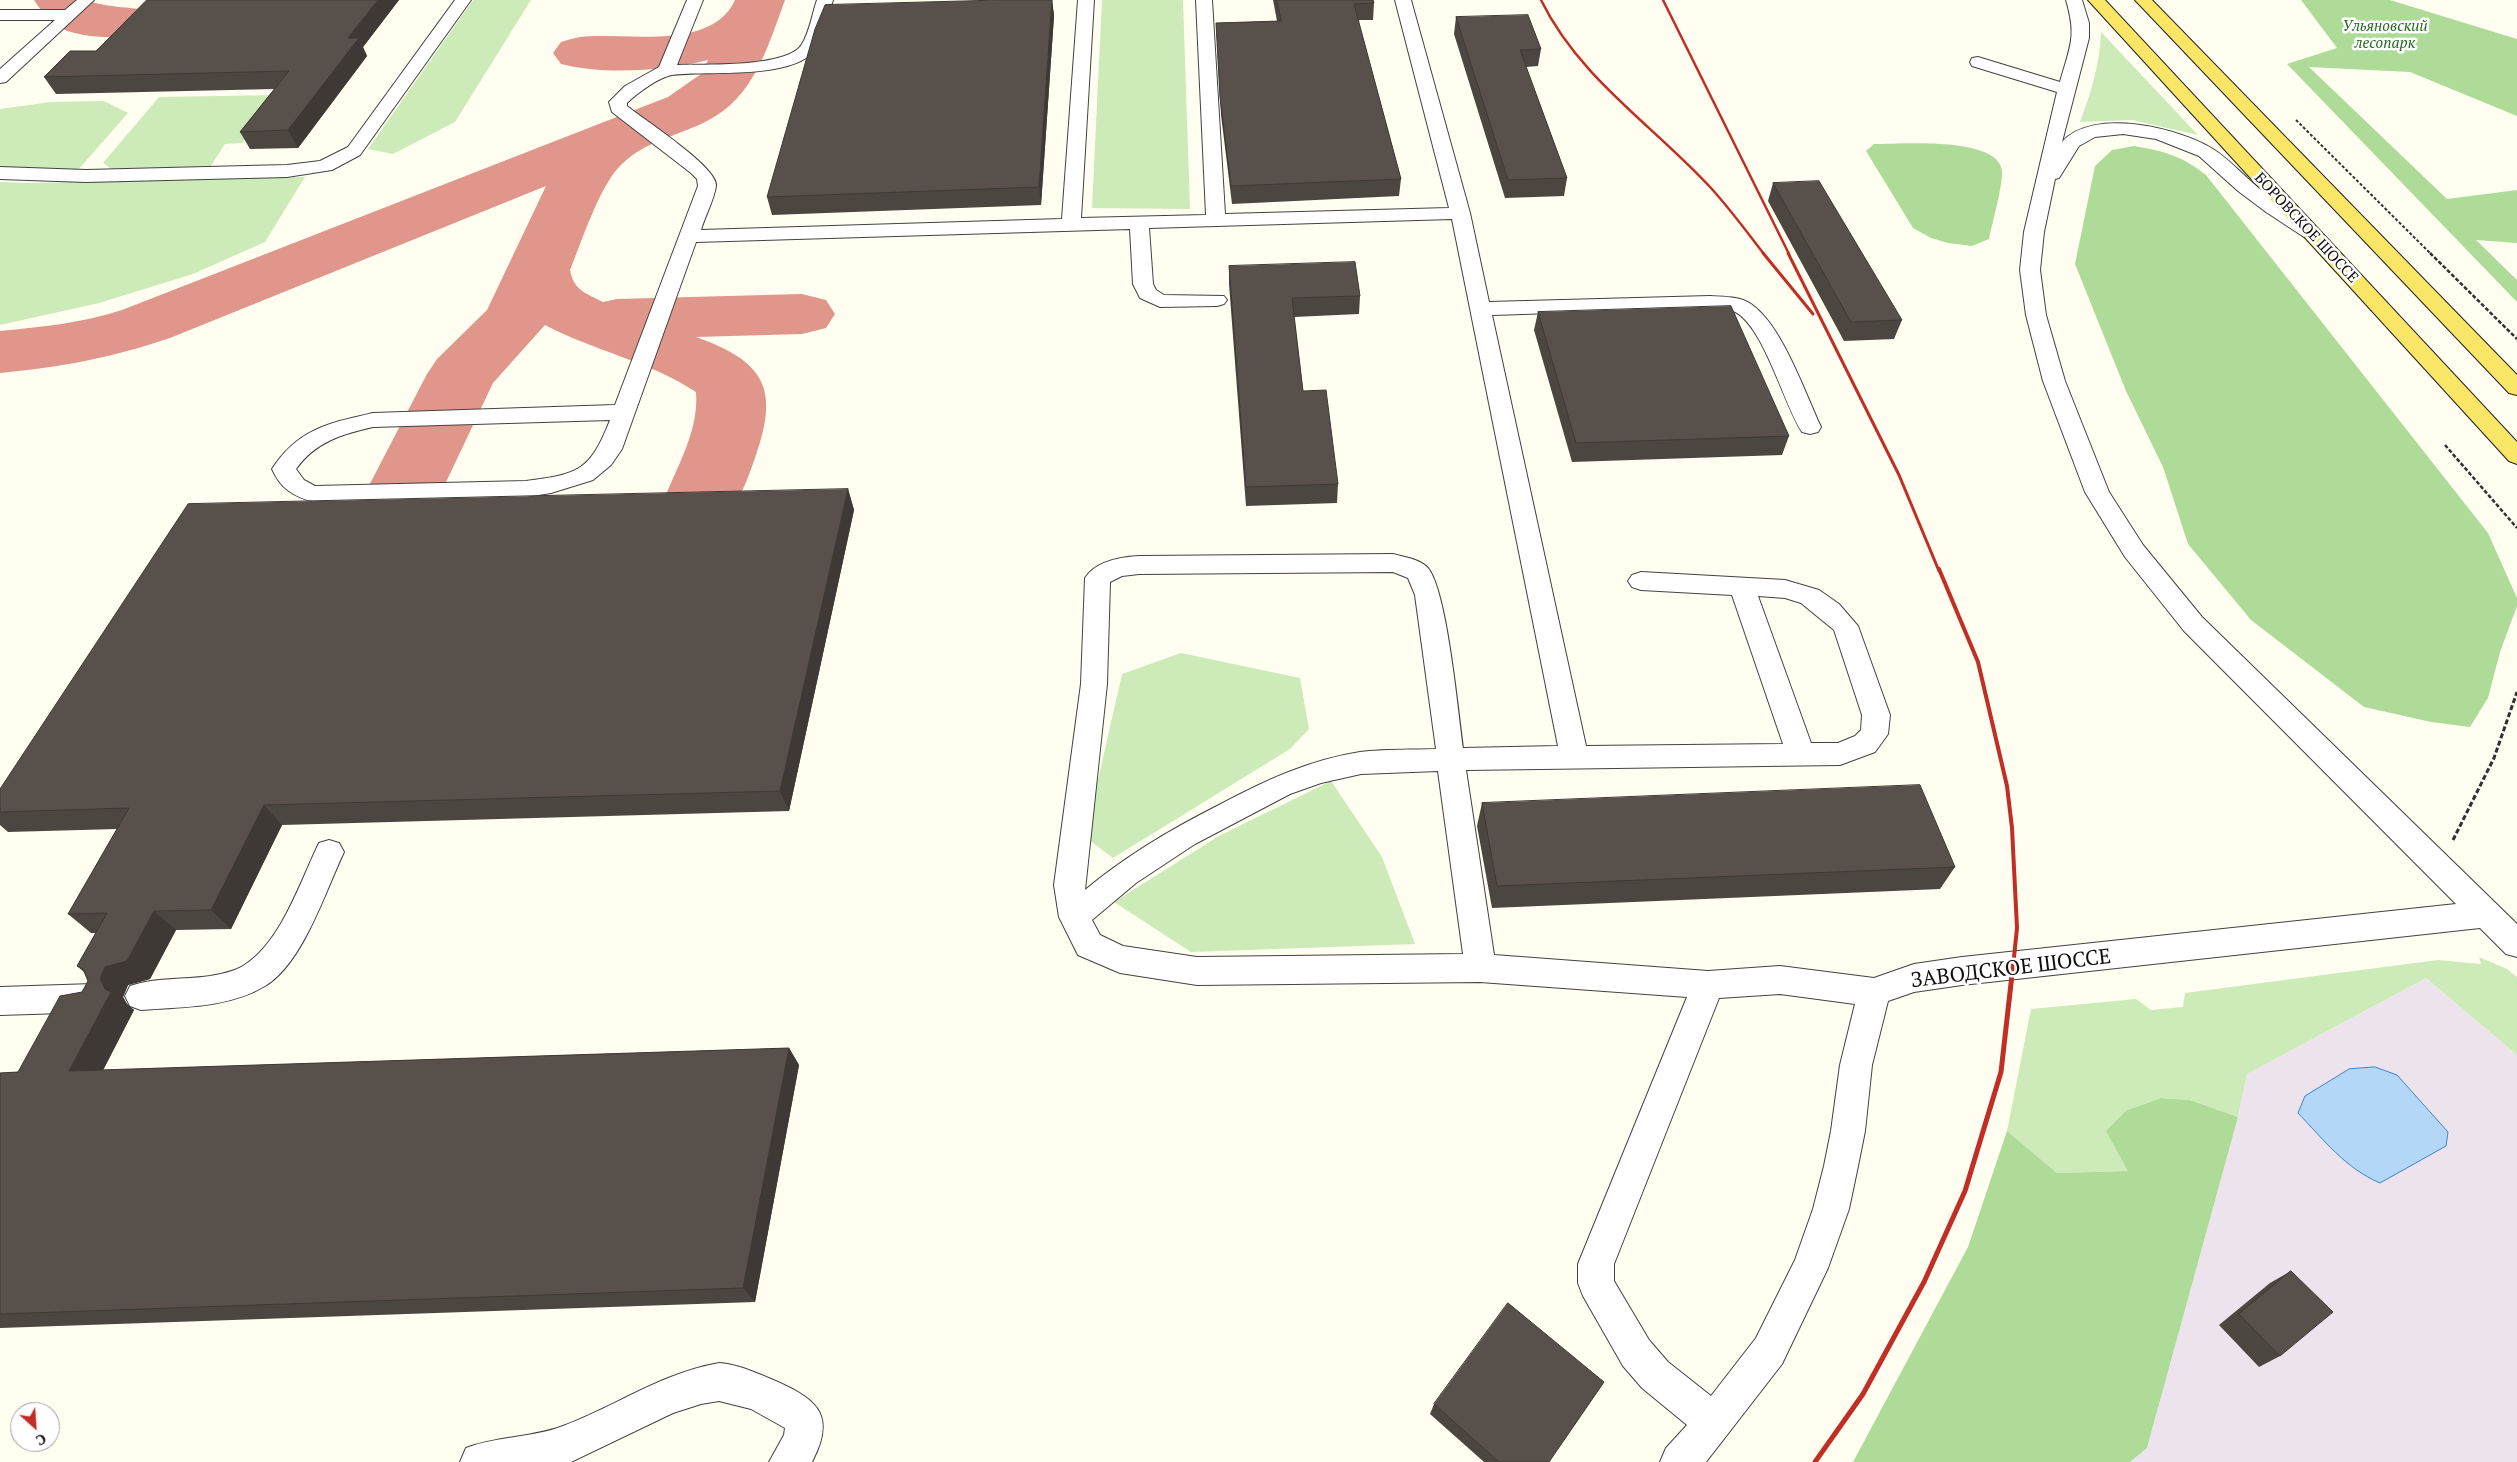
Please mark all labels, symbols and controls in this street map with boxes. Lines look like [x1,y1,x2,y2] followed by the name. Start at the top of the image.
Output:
[2342,18,2428,53] park label: Ульяновский лесопарк
[2250,169,2362,287] street label: БОРОВСКОЕ ШОССЕ
[1910,944,2112,994] street label: ЗАВОДСКОЕ ШОССЕ
[10,1402,60,1452] north arrow
[33,1429,50,1451] text: С

